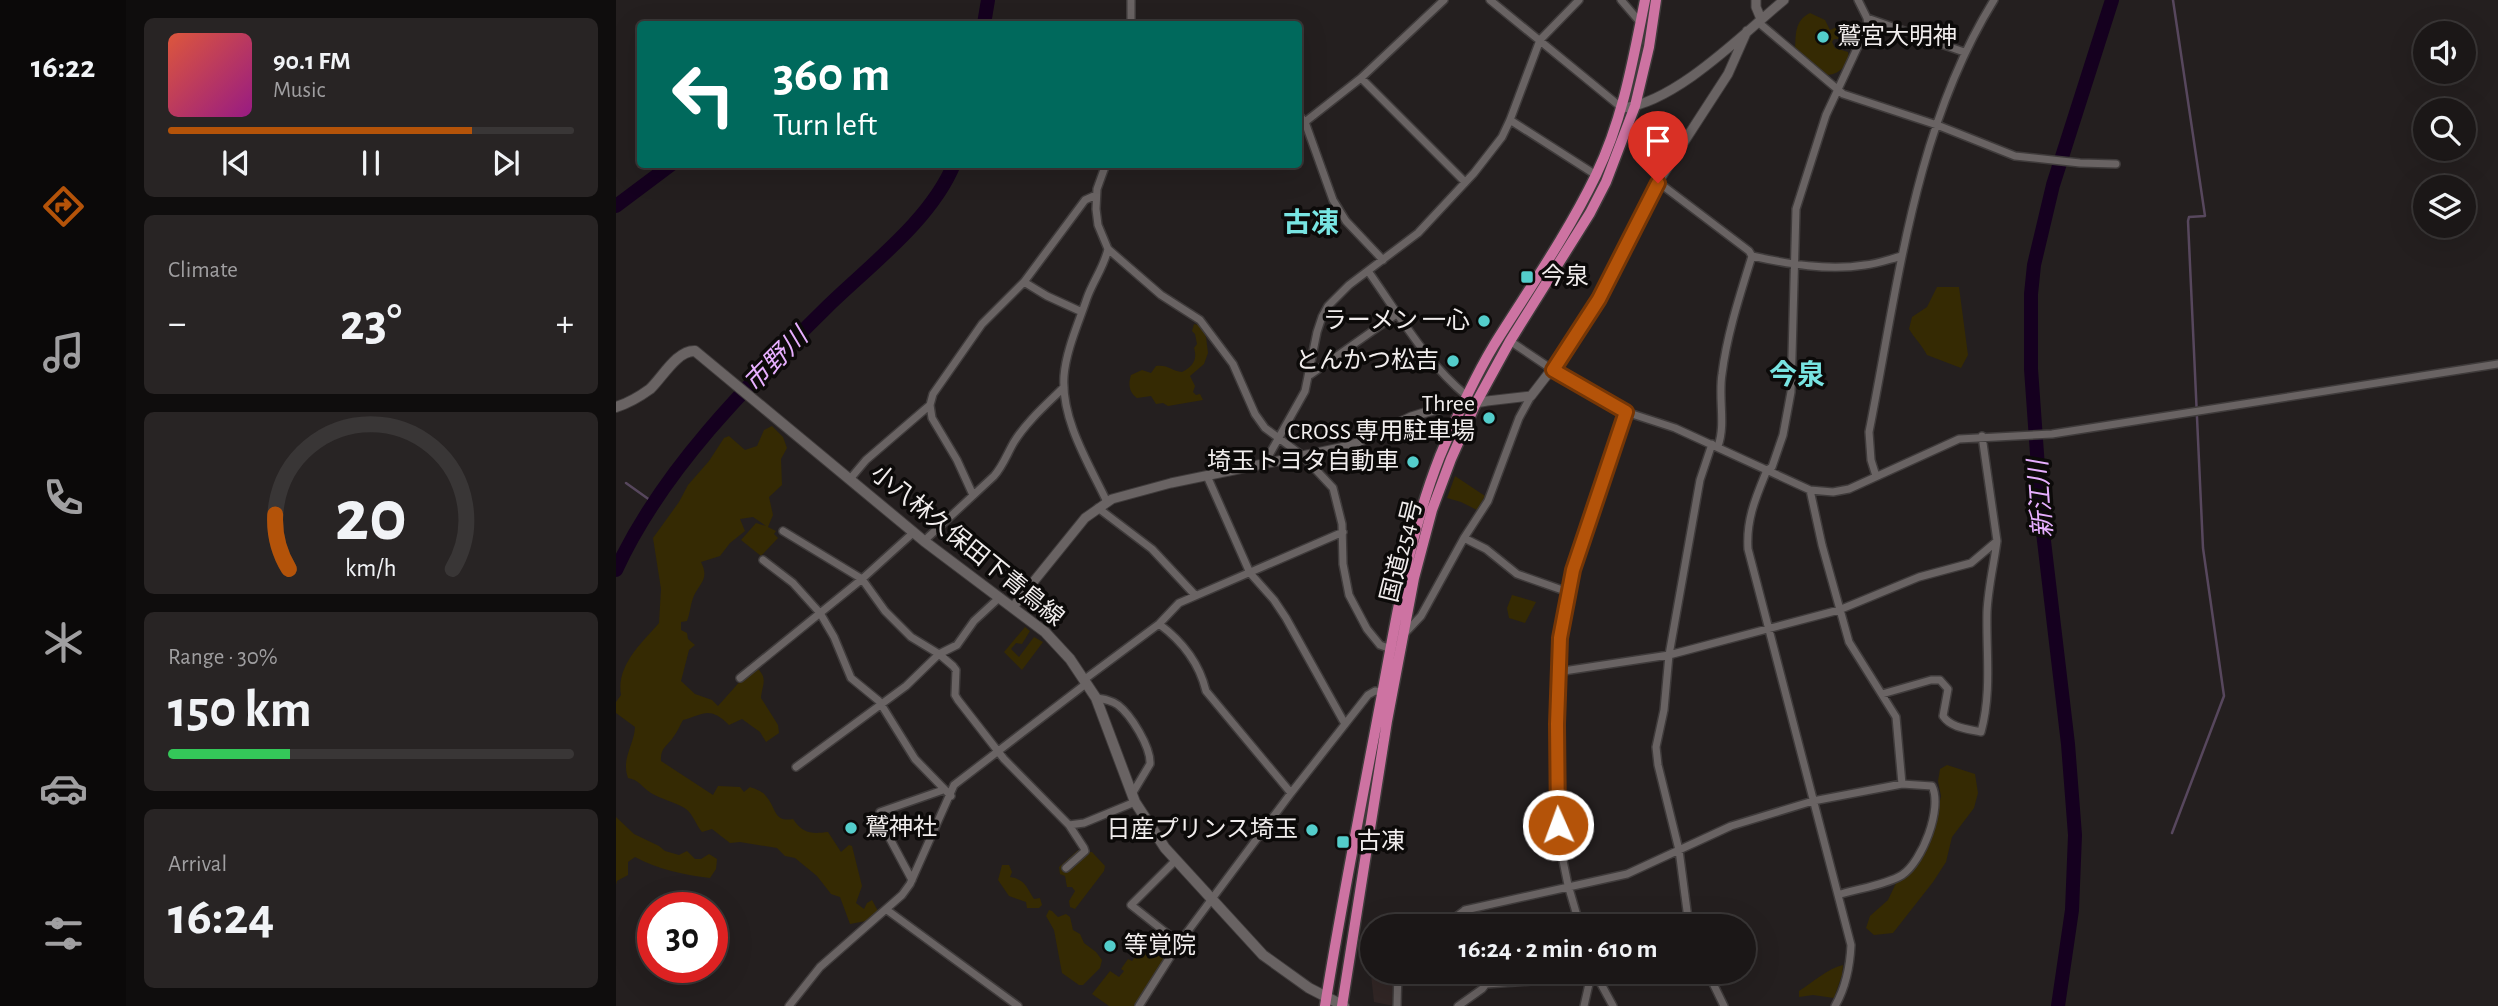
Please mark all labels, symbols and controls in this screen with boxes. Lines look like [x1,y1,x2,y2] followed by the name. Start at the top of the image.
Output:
[2413,21,2476,238] map controls
[2413,21,2476,84] button: sound
[1837,23,1957,49] place label: 鷲宮大明神
[1815,29,1831,45] marker: 鷲宮大明神
[273,48,351,74] text: 90.1 FM
[658,49,749,140] icon: left
[31,51,95,83] text: 16:22
[773,51,890,100] text: 360 m
[273,79,325,102] text: Music
[2413,98,2476,161] button: search
[773,109,877,141] text: Turn left
[1628,111,1688,183] pin
[1639,122,1677,160] icon: arrive
[217,144,255,182] icon: previous
[352,144,390,182] icon: pause
[487,144,525,182] icon: next
[2413,175,2476,238] button: layers
[39,182,88,231] icon: directions
[1283,207,1339,238] district label: 古凍
[168,259,238,282] text: Climate
[1541,263,1589,289] place label: 今泉
[1519,269,1535,285] marker: 今泉
[340,297,402,349] text: 23°
[168,305,186,343] text: −
[556,305,574,343] text: +
[1323,308,1470,333] place label: ラーメン 一心
[1476,313,1492,329] marker: ラーメン 一心
[739,320,815,397] water label: 市野川
[39,328,88,377] icon: music
[1295,347,1439,373] place label: とんかつ松吉
[1445,353,1461,369] marker: とんかつ松吉
[1769,359,1825,390] district label: 今泉
[1288,392,1475,444] place label: Three CROSS 専用駐車場
[1481,410,1497,426] marker: Three CROSS 専用駐車場
[1207,448,1399,474] place label: 埼玉トヨタ自動車
[1405,454,1421,470] marker: 埼玉トヨタ自動車
[2024,456,2057,539] water label: 新江川
[866,460,1069,631] street label: 小八林久保田下青鳥線
[39,473,88,522] icon: phone
[335,481,407,554] text: 20
[1376,497,1426,605] street label: 国道254号
[345,556,397,581] text: km/h
[39,618,88,667] icon: climate
[168,646,278,669] text: Range · 30%
[168,684,312,736] text: 150 km
[39,764,88,813] icon: car
[1521,788,1595,862] position arrow
[865,814,937,840] place label: 鷲神社
[1106,816,1298,842] place label: 日産プリンス埼玉
[843,820,859,836] marker: 鷲神社
[1304,822,1320,838] marker: 日産プリンス埼玉
[1357,828,1405,854] place label: 古凍
[1335,834,1351,850] marker: 古凍
[168,853,227,876] text: Arrival
[168,891,274,943] text: 16:24
[637,892,728,983] speed limit sign: 30
[39,909,88,958] icon: filters
[1124,932,1196,958] place label: 等覚院
[1459,936,1657,962] text: 16:24 · 2 min · 610 m
[1102,938,1118,954] marker: 等覚院

